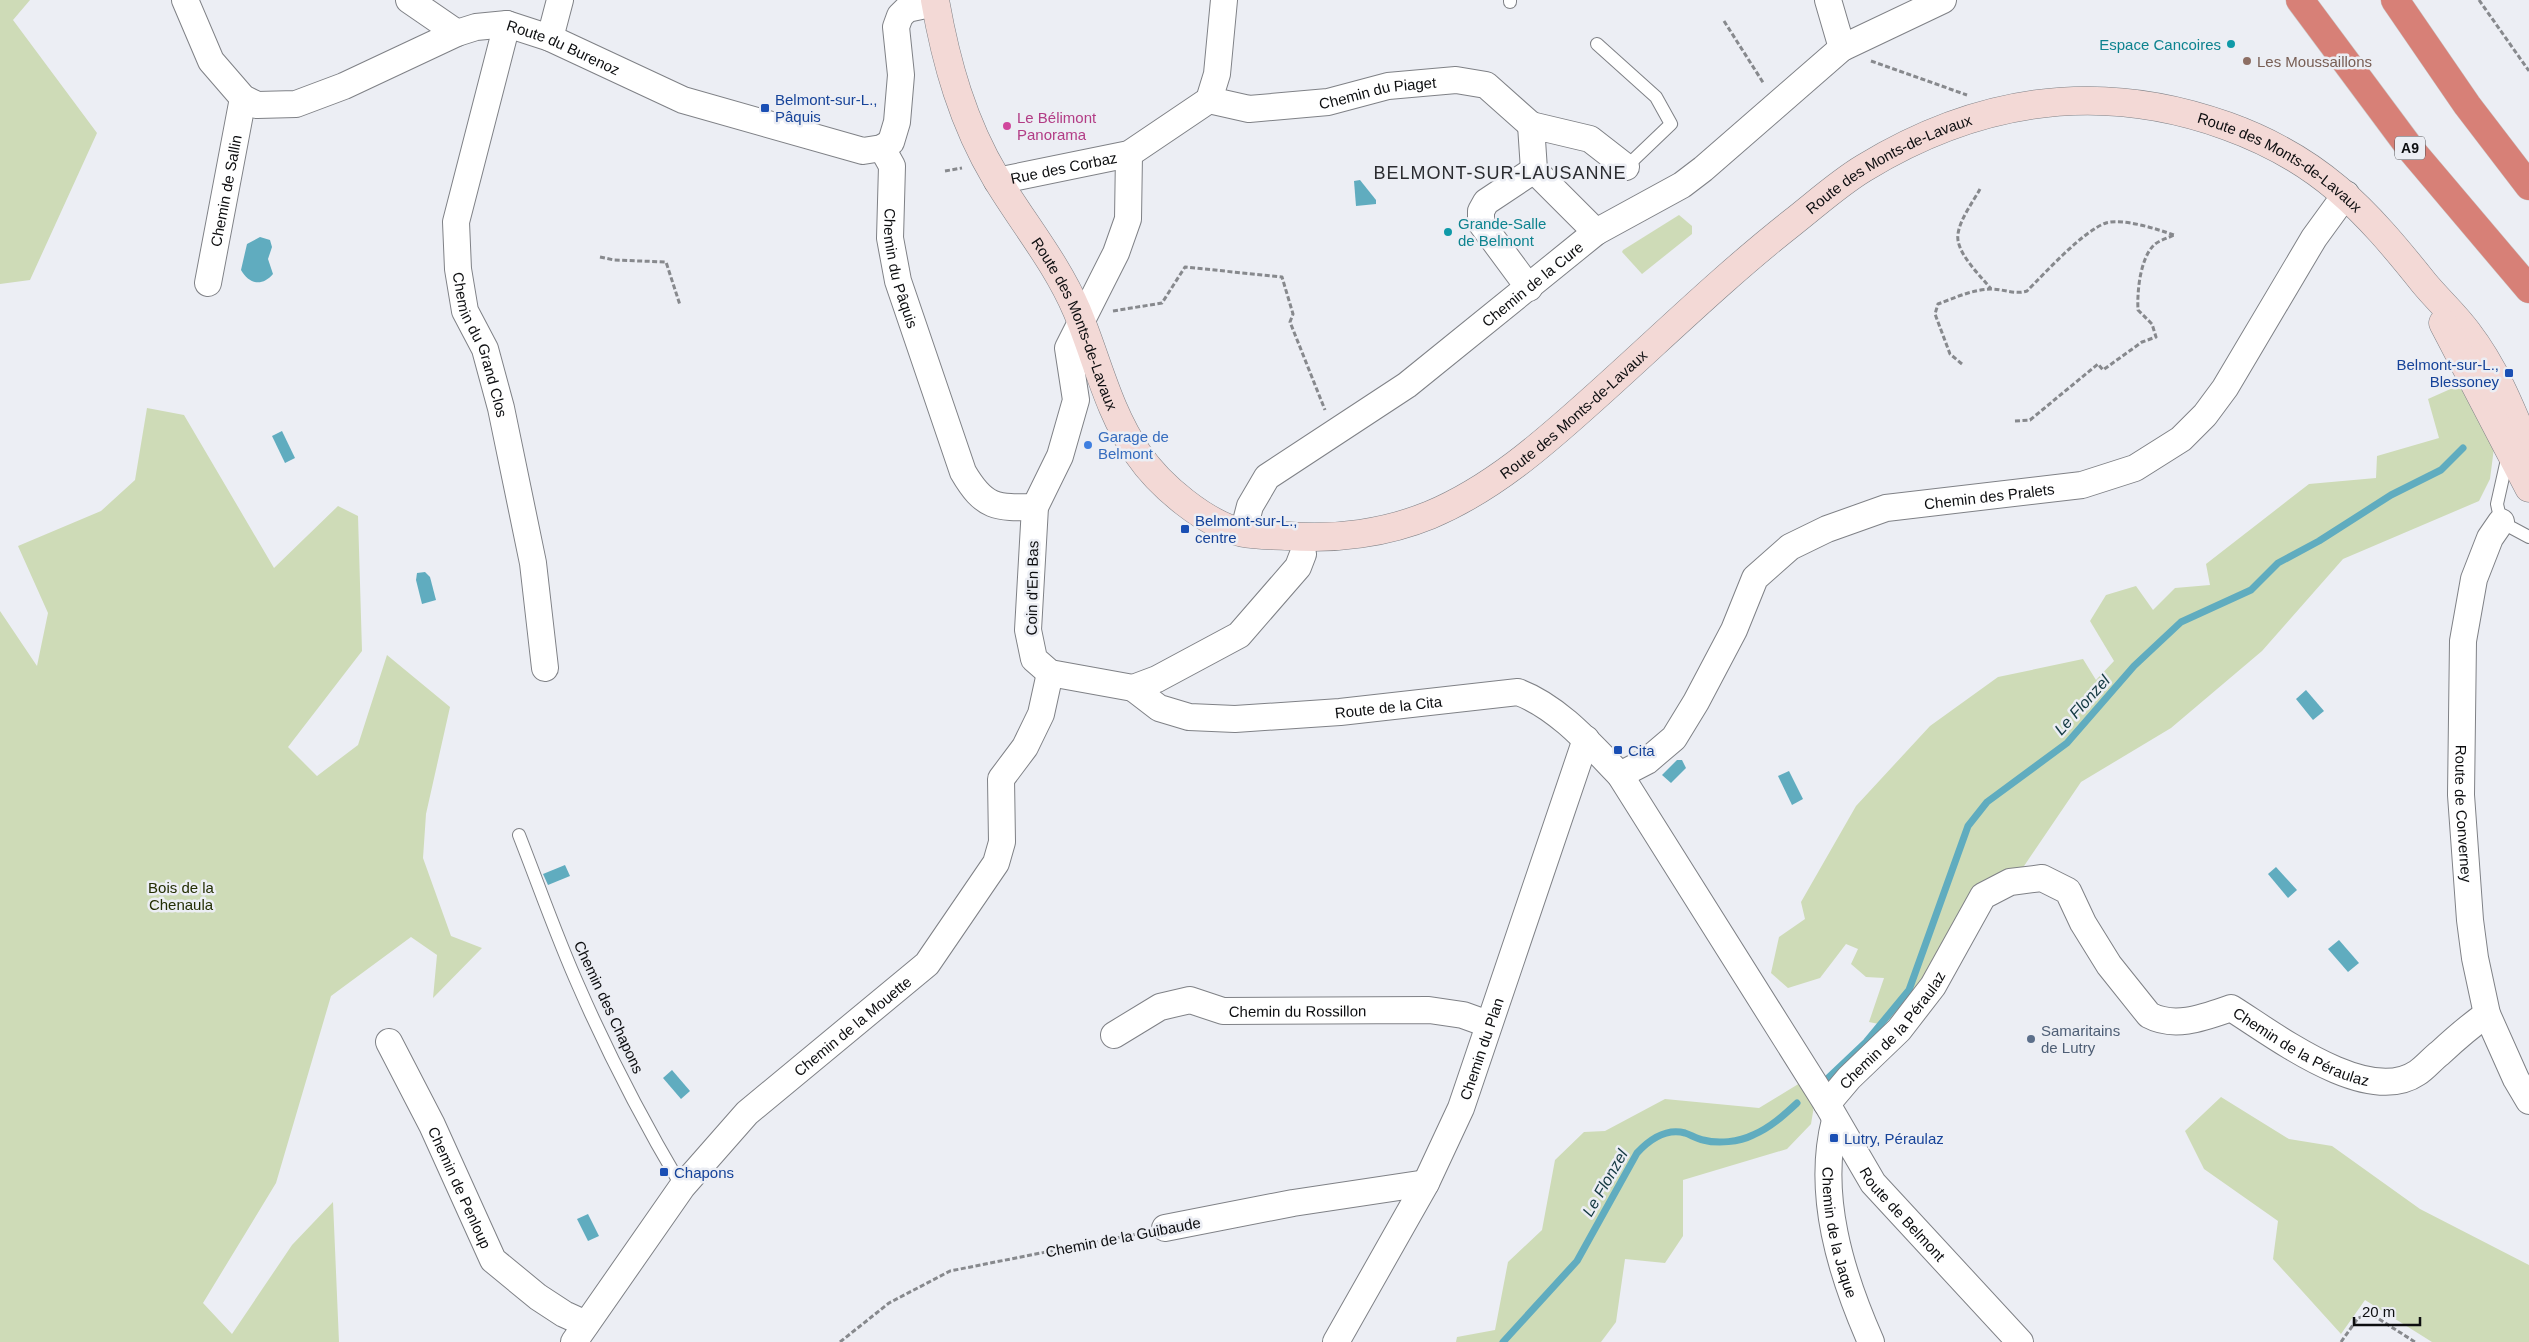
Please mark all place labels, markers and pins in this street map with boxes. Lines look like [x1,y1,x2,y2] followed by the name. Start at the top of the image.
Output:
[2099,36,2221,53] place label: Espace Cancoires
[2225,38,2237,50] marker: Espace Cancoires
[2257,53,2372,70] place label: Les Moussaillons
[2241,55,2253,67] marker: Les Moussaillons
[775,91,878,125] place label: Belmont-sur-L., Pâquis
[759,102,771,114] marker: Belmont-sur-L., Pâquis
[1017,109,1097,143] place label: Le Bélimont Panorama
[1001,120,1013,132] marker: Le Bélimont Panorama
[1458,215,1546,249] place label: Grande-Salle de Belmont
[1442,226,1454,238] marker: Grande-Salle de Belmont
[2396,356,2499,390] place label: Belmont-sur-L., Blessoney
[2503,367,2515,379] marker: Belmont-sur-L., Blessoney
[1098,428,1169,462] place label: Garage de Belmont
[1082,439,1094,451] marker: Garage de Belmont
[1195,512,1298,546] place label: Belmont-sur-L., centre
[1179,523,1191,535] marker: Belmont-sur-L., centre
[1628,742,1655,759] place label: Cita
[1612,744,1624,756] marker: Cita
[2041,1022,2120,1056] place label: Samaritains de Lutry
[2025,1033,2037,1045] marker: Samaritains de Lutry
[1844,1130,1944,1147] place label: Lutry, Péraulaz
[1828,1132,1840,1144] marker: Lutry, Péraulaz
[674,1164,734,1181] place label: Chapons
[658,1166,670,1178] marker: Chapons

